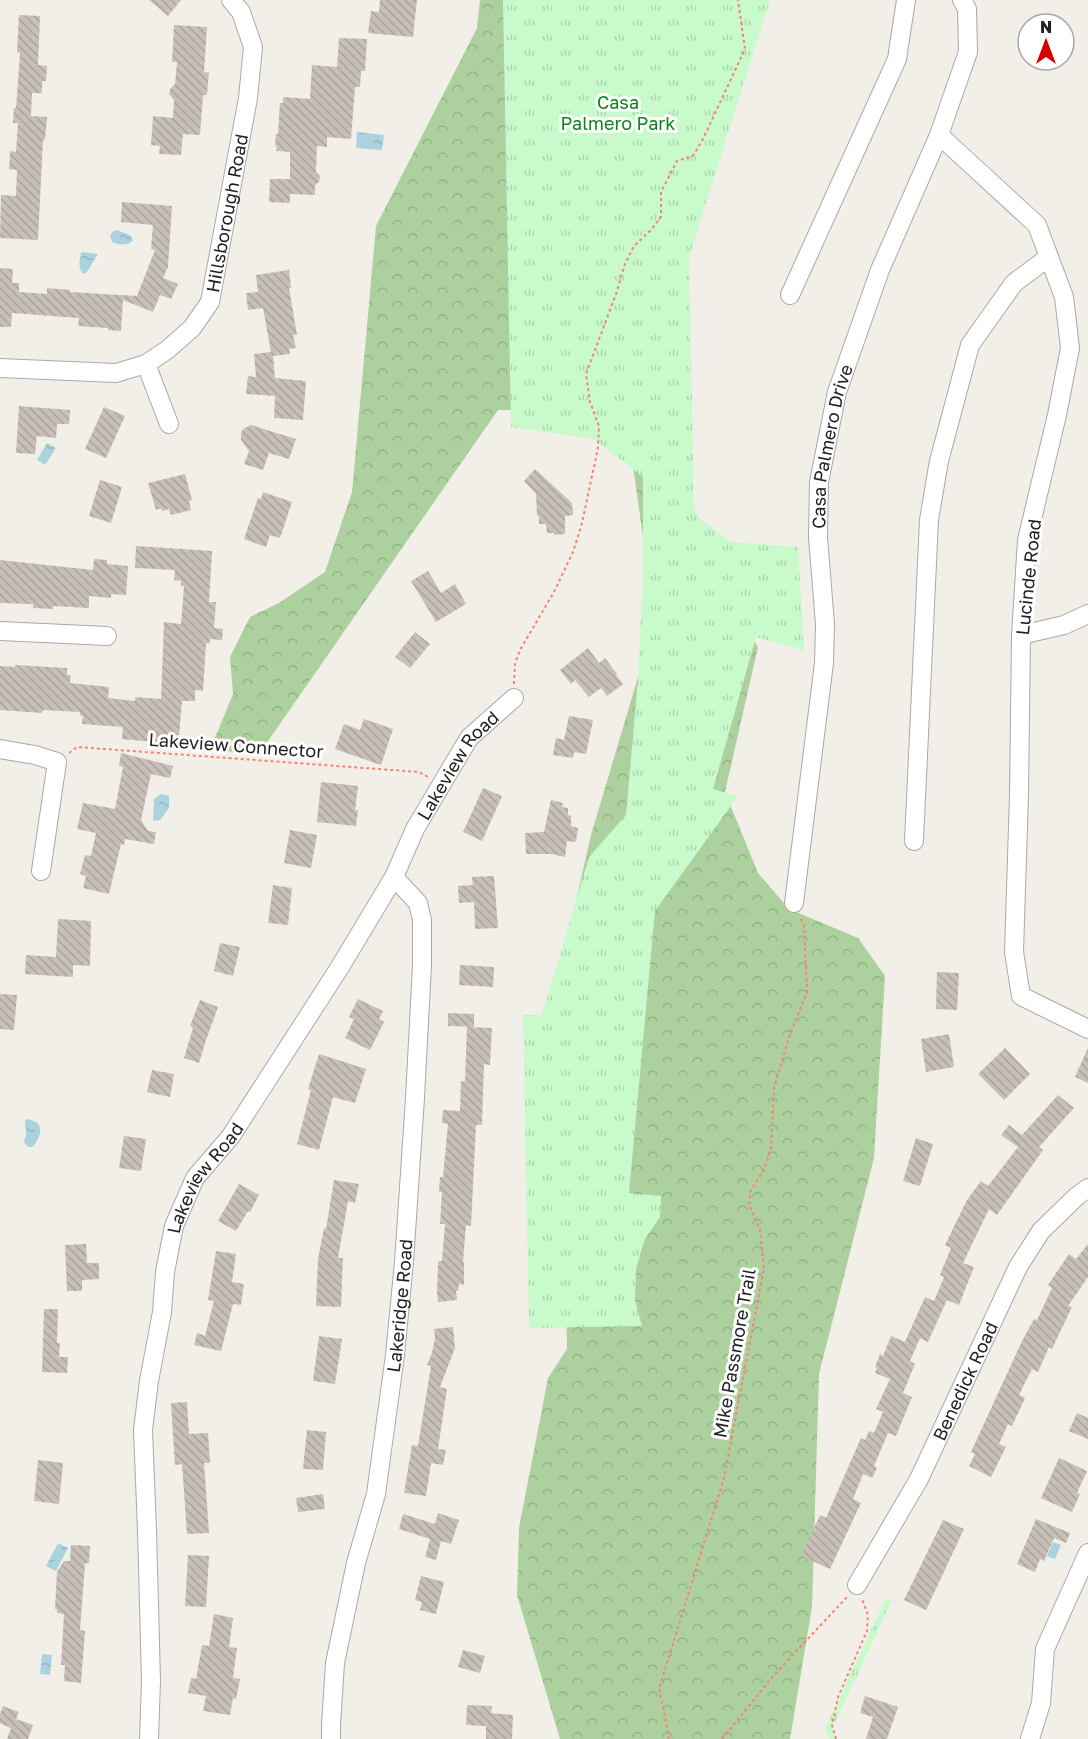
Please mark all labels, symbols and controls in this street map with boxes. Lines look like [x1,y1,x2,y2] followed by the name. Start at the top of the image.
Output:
[1016,12,1076,72] north arrow
[1040,17,1052,37] text: N
[560,91,676,134] park label: Casa Palmero Park
[201,132,252,294] street label: Hillsborough Road
[807,361,857,529] street label: Casa Palmero Drive
[1011,518,1045,636] street label: Lucinde Road
[412,706,503,824] street label: Lakeview Road
[148,728,324,762] street label: Lakeview Connector
[162,1118,248,1235] street label: Lakeview Road
[382,1238,417,1374] street label: Lakeridge Road
[708,1266,760,1439] street label: Mike Passmore Trail
[928,1318,1002,1444] street label: Benedick Road

